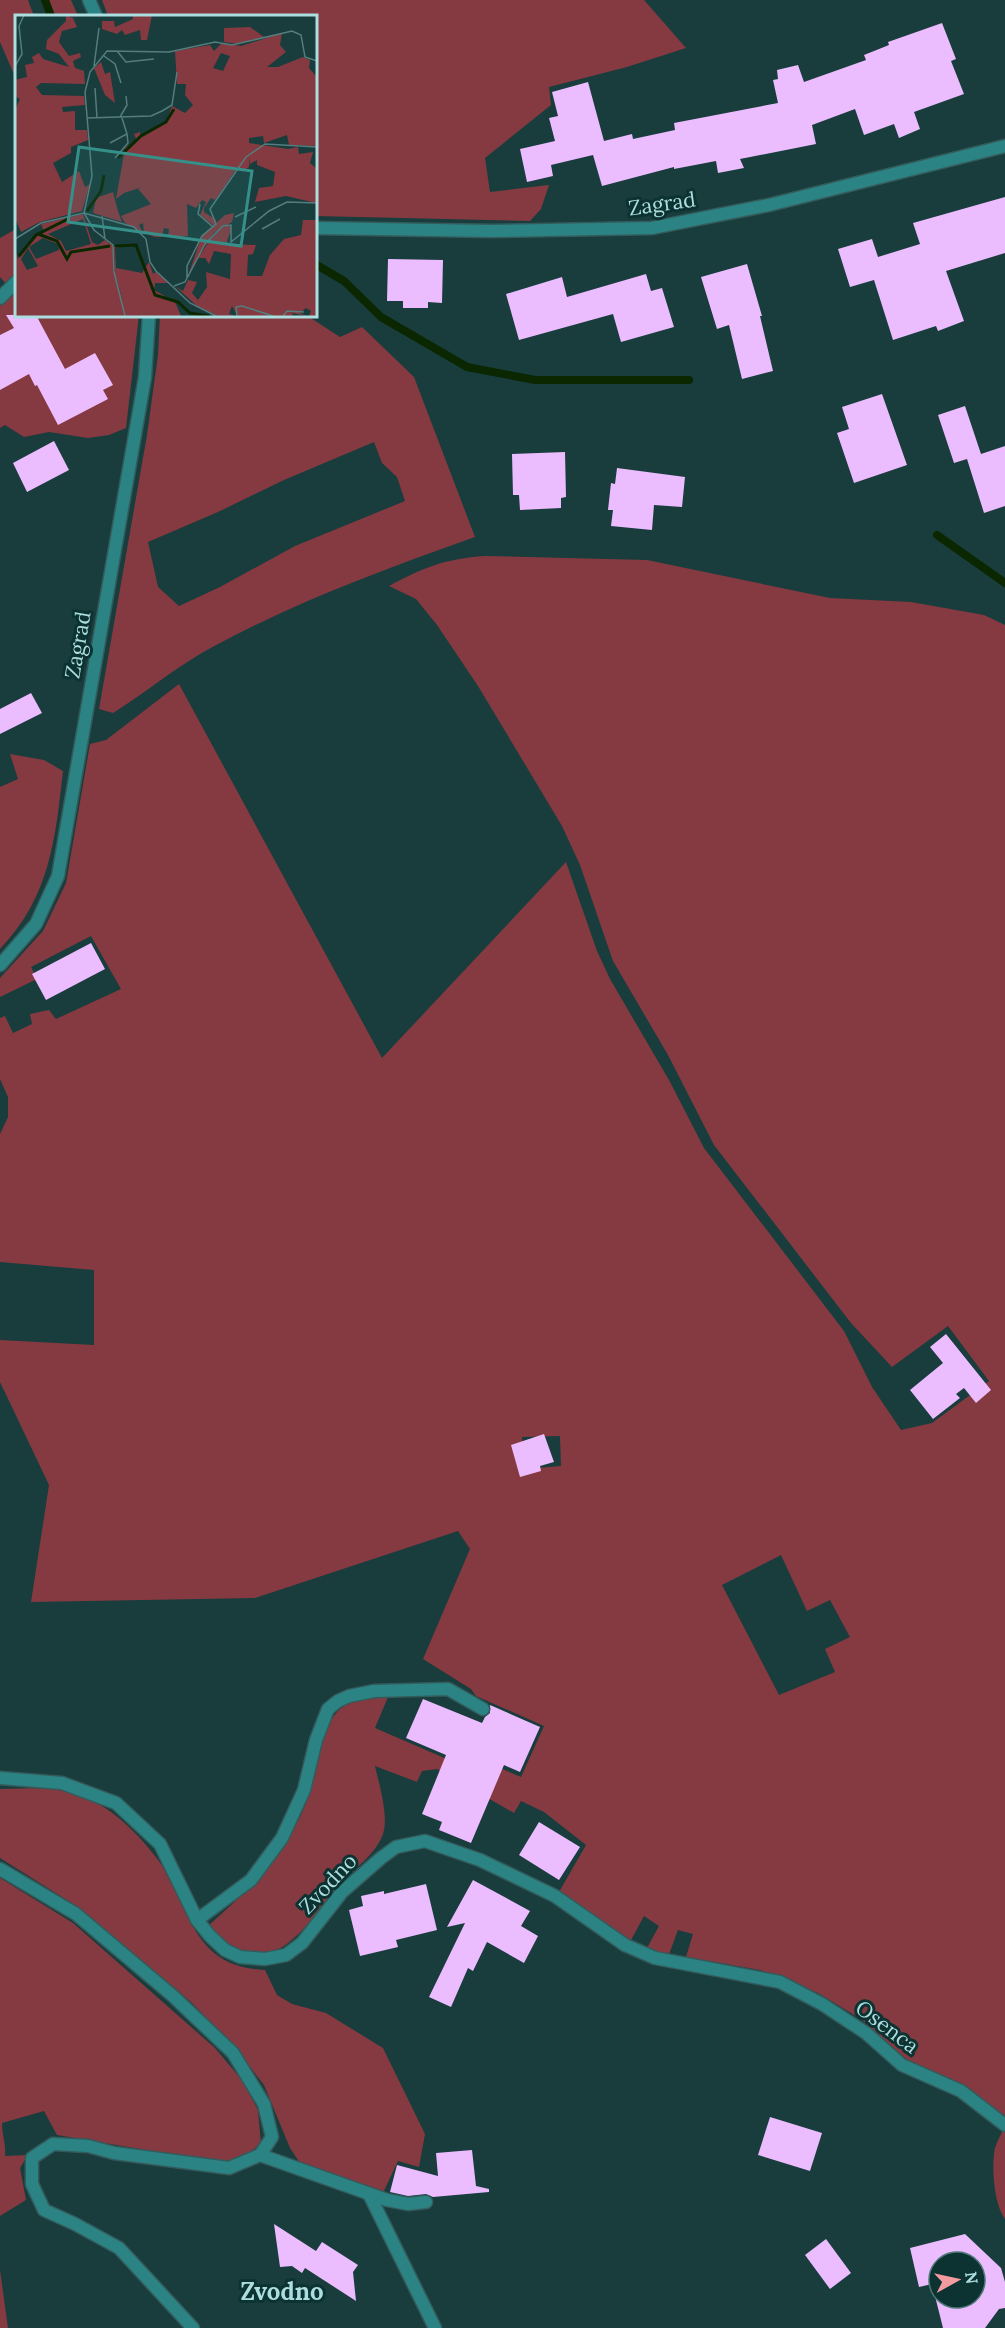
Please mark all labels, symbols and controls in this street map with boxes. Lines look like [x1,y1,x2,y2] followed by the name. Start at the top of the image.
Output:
[15,15,316,316] inset map
[627,185,697,222] street label: Zagrad
[58,609,97,681] street label: Zagrad
[293,1848,362,1920] street label: Zvodno
[850,1994,925,2059] street label: Osenca
[927,2250,987,2310] north arrow
[961,2270,983,2285] text: N
[240,2276,324,2307] district label: Zvodno

